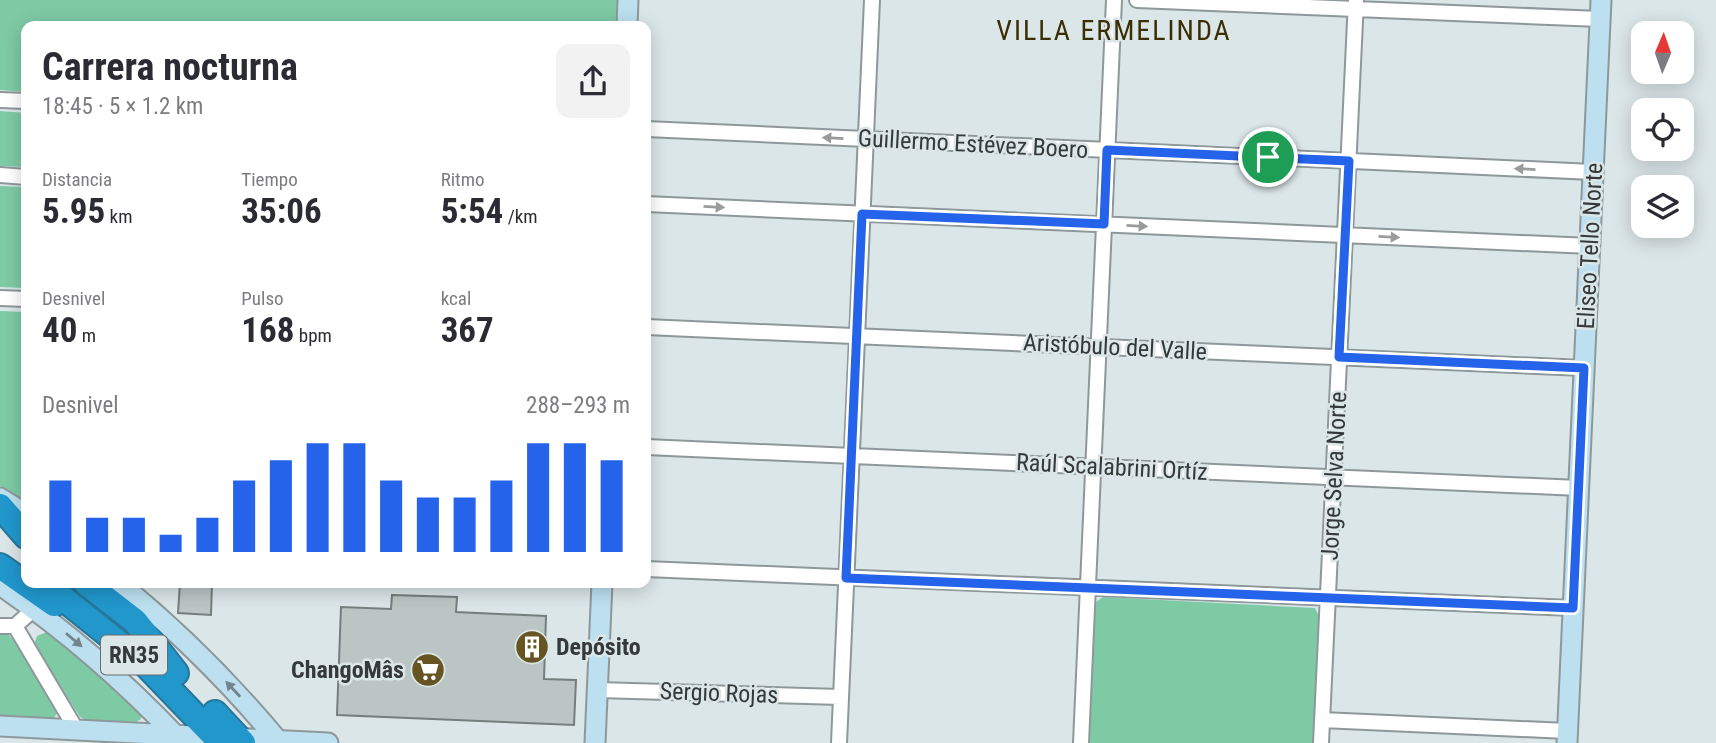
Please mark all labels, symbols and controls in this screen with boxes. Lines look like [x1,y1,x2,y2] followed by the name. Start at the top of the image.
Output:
[996,14,1232,47] district label: VILLA ERMELINDA
[1631,21,1694,84] north arrow
[1631,21,1694,238] map controls
[556,44,630,118] button: share
[42,45,298,89] text: Carrera nocturna
[42,93,203,120] text: 18:45 · 5 × 1.2 km
[1631,98,1694,161] button: locate
[857,124,1089,164] street label: Guillermo Estévez Boero
[1238,127,1298,187] pin
[821,132,843,143] one-way arrow
[1249,138,1287,176] icon: arrive
[1572,162,1608,330] street label: Eliseo Tello Norte
[1514,163,1536,174] one-way arrow
[42,168,112,191] text: Distancia
[241,168,298,191] text: Tiempo
[441,168,485,191] text: Ritmo
[1631,175,1694,238] button: layers
[42,191,105,232] text: 5.95
[241,191,322,232] text: 35:06
[441,191,503,232] text: 5:54
[703,202,725,213] one-way arrow
[105,205,132,228] text: km
[503,205,538,228] text: /km
[1126,220,1148,231] one-way arrow
[1378,231,1400,242] one-way arrow
[42,287,105,310] text: Desnivel
[241,287,284,310] text: Pulso
[441,287,471,310] text: kcal
[42,310,77,351] text: 40
[241,310,294,351] text: 168
[441,310,494,351] text: 367
[77,324,96,347] text: m
[294,324,332,347] text: bpm
[1022,328,1208,366] street label: Aristóbulo del Valle
[1316,391,1352,561] street label: Jorge Selva Norte
[42,392,119,419] text: Desnivel
[526,392,630,419] text: 288–293 m
[1016,448,1208,486] street label: Raúl Scalabrini Ortíz
[513,628,551,666] building icon: Depósito
[65,633,83,648] one-way arrow
[556,633,641,661] place label: Depósito
[101,636,167,674] road number: RN35
[409,651,447,689] supermarket icon: ChangoMâs
[291,656,404,684] place label: ChangoMâs
[659,677,779,709] street label: Sergio Rojas
[226,681,242,698] one-way arrow

